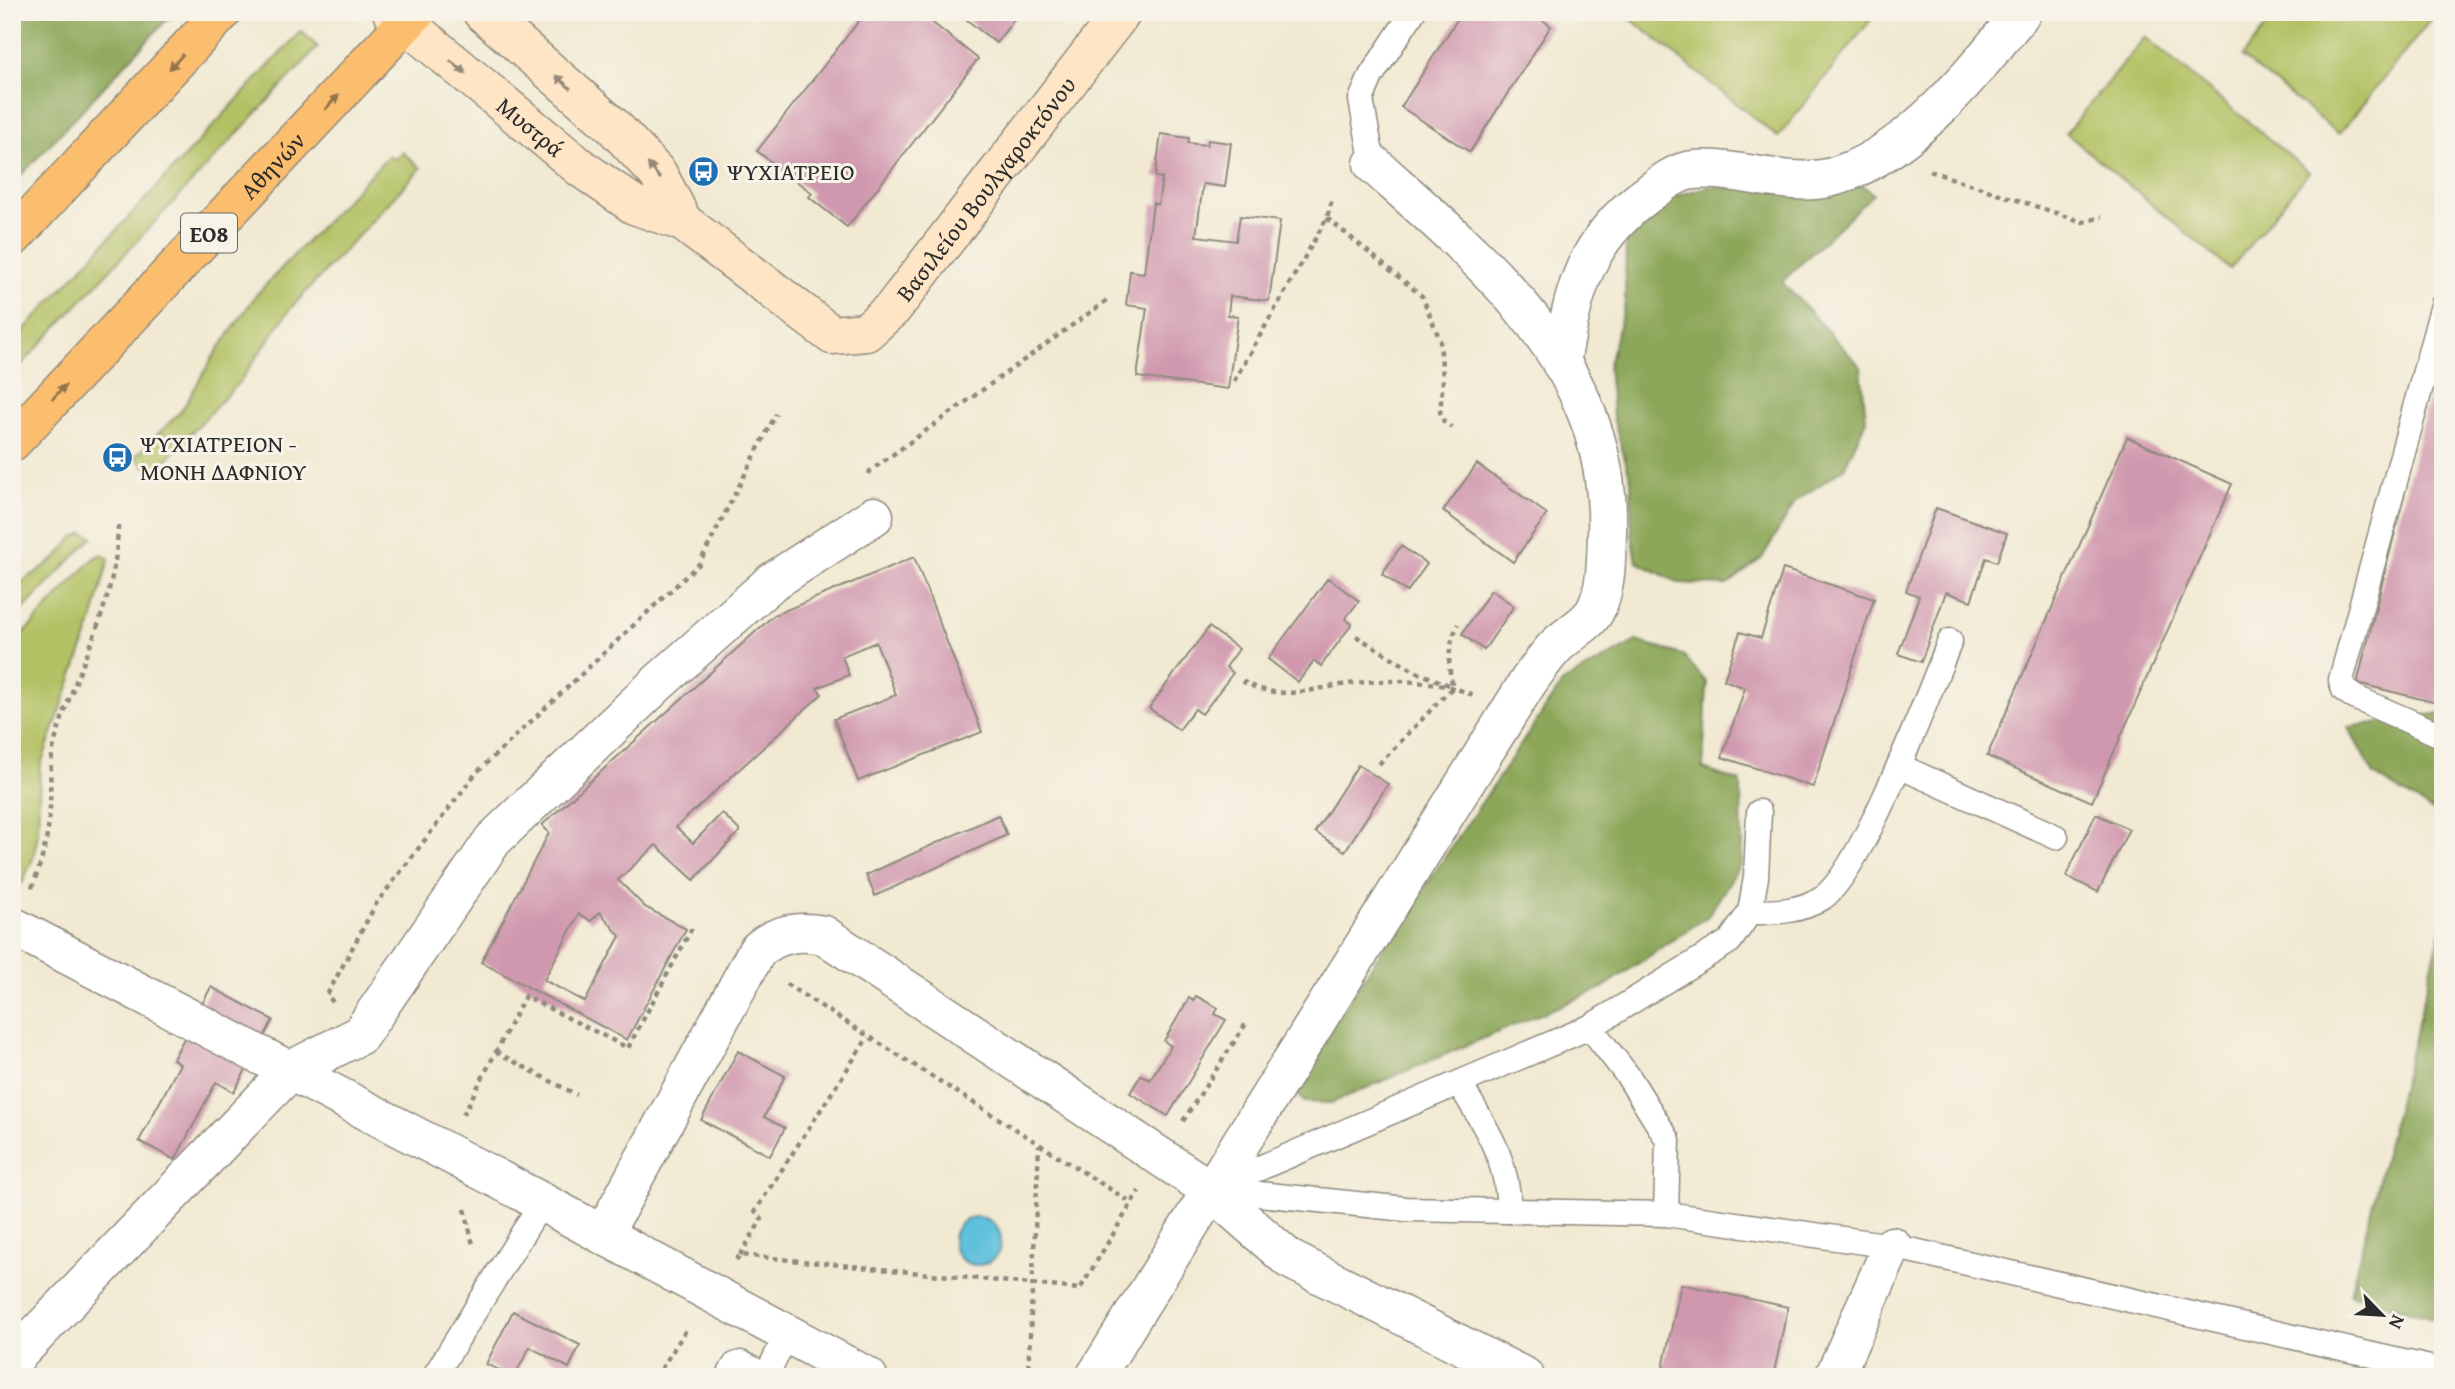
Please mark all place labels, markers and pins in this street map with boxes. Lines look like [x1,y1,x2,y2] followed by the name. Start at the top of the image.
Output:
[687,154,721,188] bus stop icon: ΨΥΧΙΑΤΡΕΙΟ
[726,154,854,189] place label: ΨΥΧΙΑΤΡΕΙΟ
[139,426,307,489] place label: ΨΥΧΙΑΤΡΕΙΟΝ - ΜΟΝΗ ΔΑΦΝΙΟΥ
[100,440,134,474] bus stop icon: ΨΥΧΙΑΤΡΕΙΟΝ - ΜΟΝΗ ΔΑΦΝΙΟΥ

